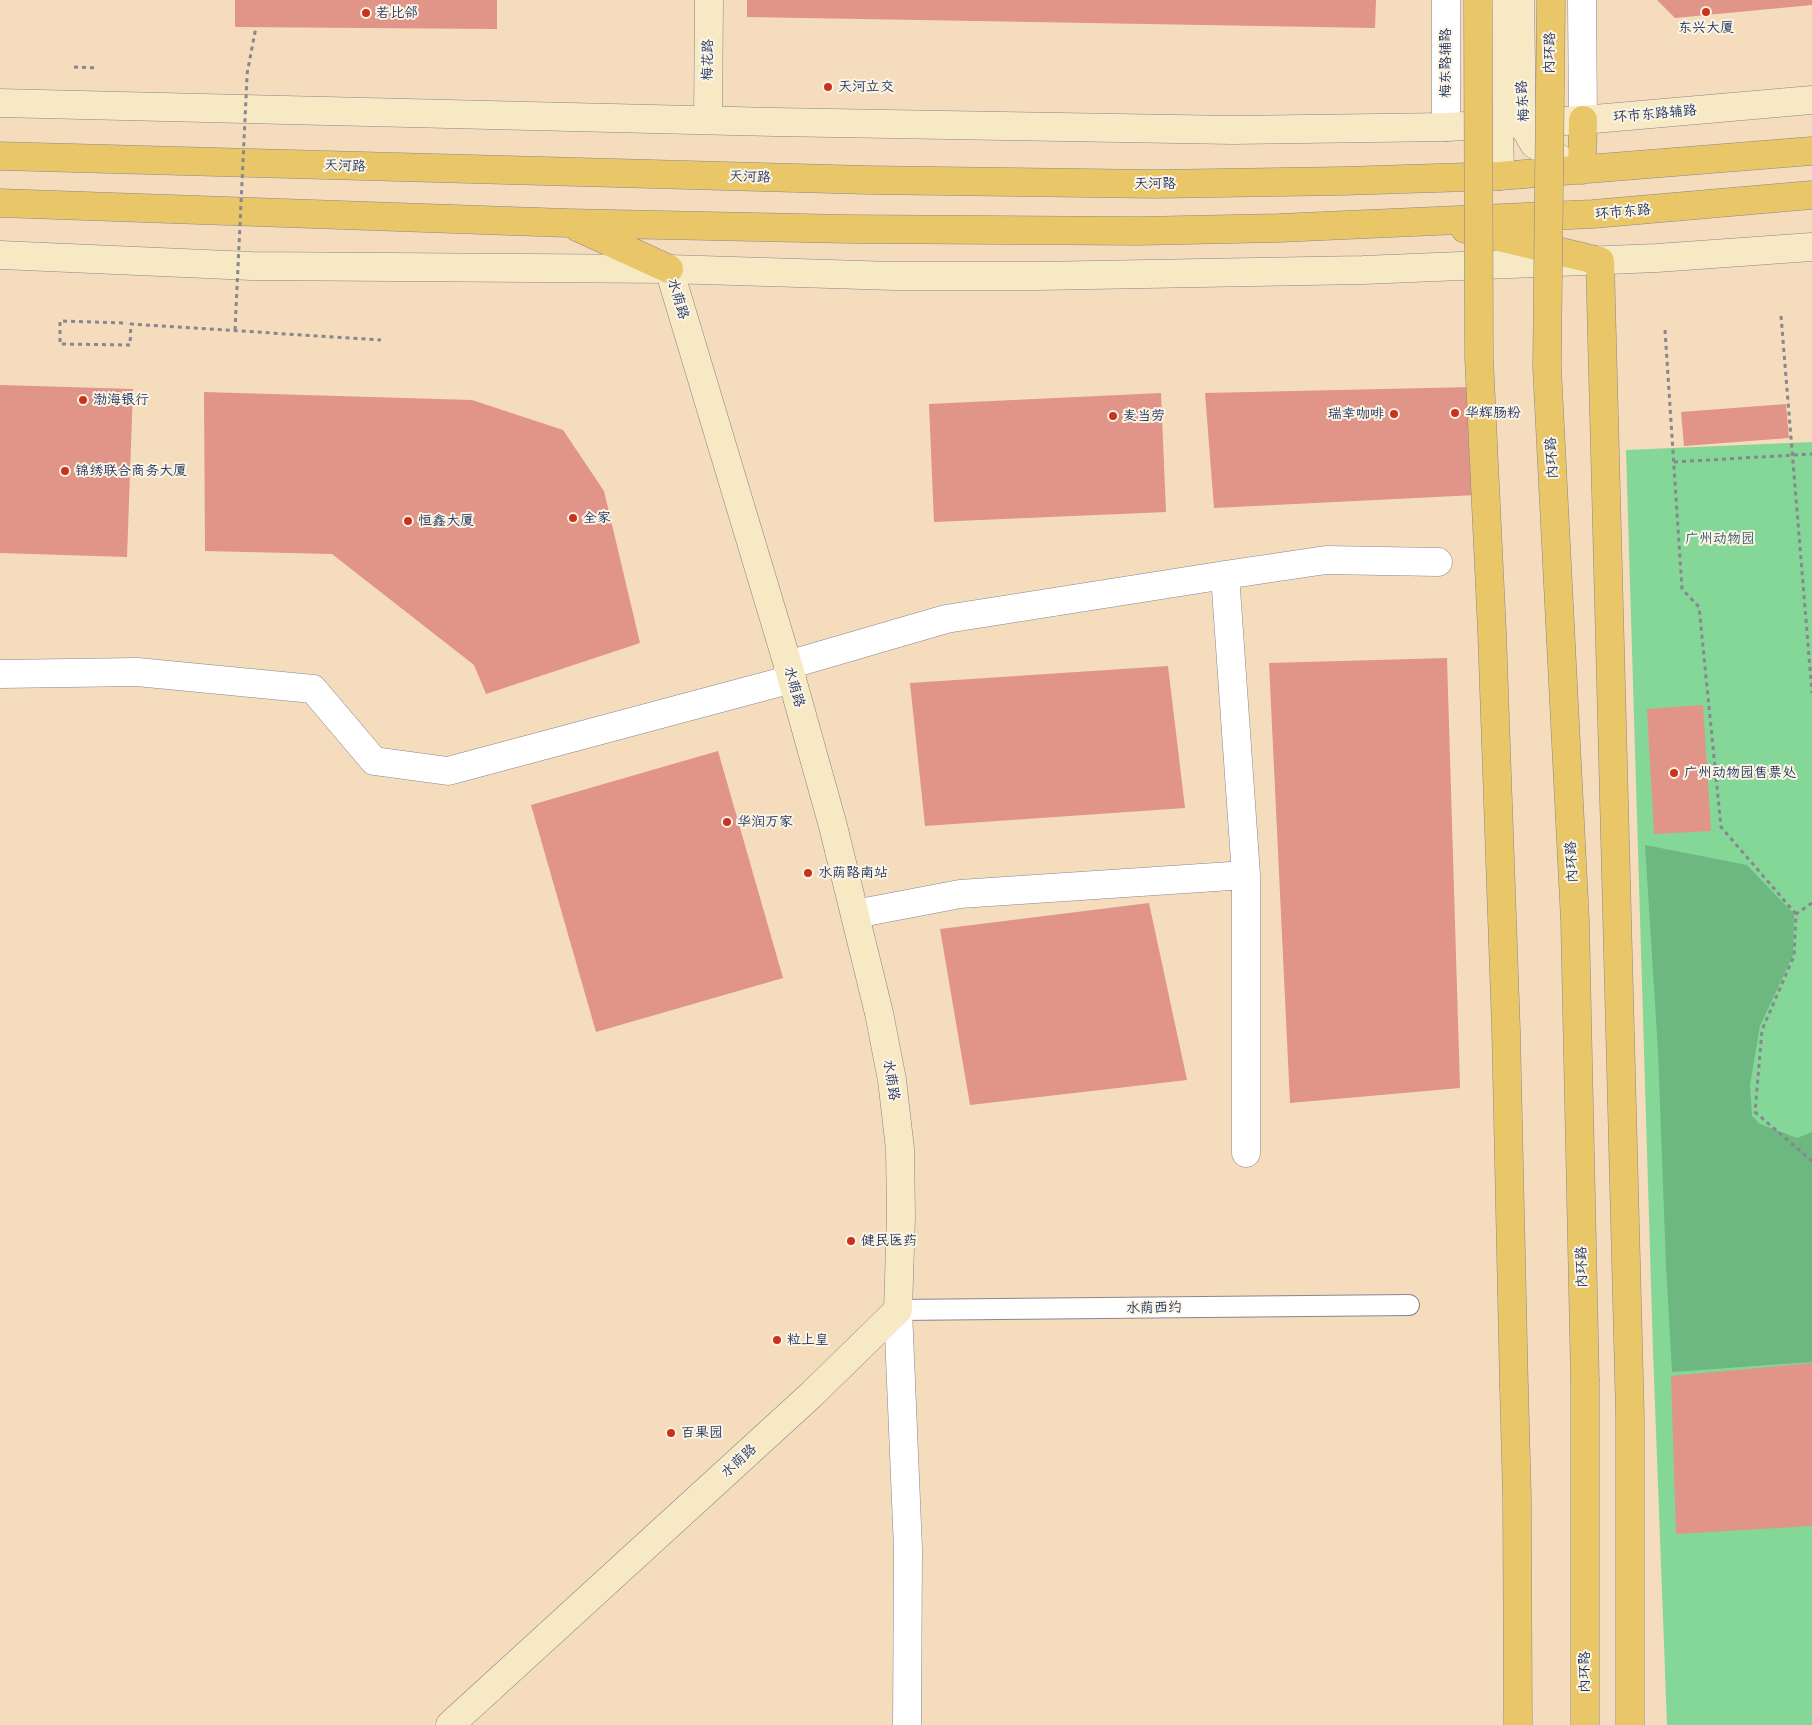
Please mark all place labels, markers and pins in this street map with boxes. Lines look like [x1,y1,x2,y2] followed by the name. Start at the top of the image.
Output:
[376,5,418,21] place label: 若比邻
[1700,6,1712,18] marker: 东兴大厦
[360,7,372,19] marker: 若比邻
[1678,20,1734,36] place label: 东兴大厦
[838,79,894,95] place label: 天河立交
[822,81,834,93] marker: 天河立交
[93,392,149,408] place label: 渤海银行
[77,394,89,406] marker: 渤海银行
[1465,405,1521,421] place label: 华辉肠粉
[1328,406,1384,422] place label: 瑞幸咖啡
[1449,407,1461,419] marker: 华辉肠粉
[1123,408,1165,424] place label: 麦当劳
[1388,408,1400,420] marker: 瑞幸咖啡
[1107,410,1119,422] marker: 麦当劳
[75,463,187,479] place label: 锦绣联合商务大厦
[59,465,71,477] marker: 锦绣联合商务大厦
[583,510,611,526] place label: 全家
[567,512,579,524] marker: 全家
[418,513,474,529] place label: 恒鑫大厦
[402,515,414,527] marker: 恒鑫大厦
[1684,765,1796,781] place label: 广州动物园售票处
[1668,767,1680,779] marker: 广州动物园售票处
[737,814,793,830] place label: 华润万家
[721,816,733,828] marker: 华润万家
[818,865,888,881] place label: 水荫路南站
[802,867,814,879] marker: 水荫路南站
[861,1233,917,1249] place label: 健民医药
[845,1235,857,1247] marker: 健民医药
[787,1332,829,1348] place label: 粒上皇
[771,1334,783,1346] marker: 粒上皇
[681,1425,723,1441] place label: 百果园
[665,1427,677,1439] marker: 百果园

